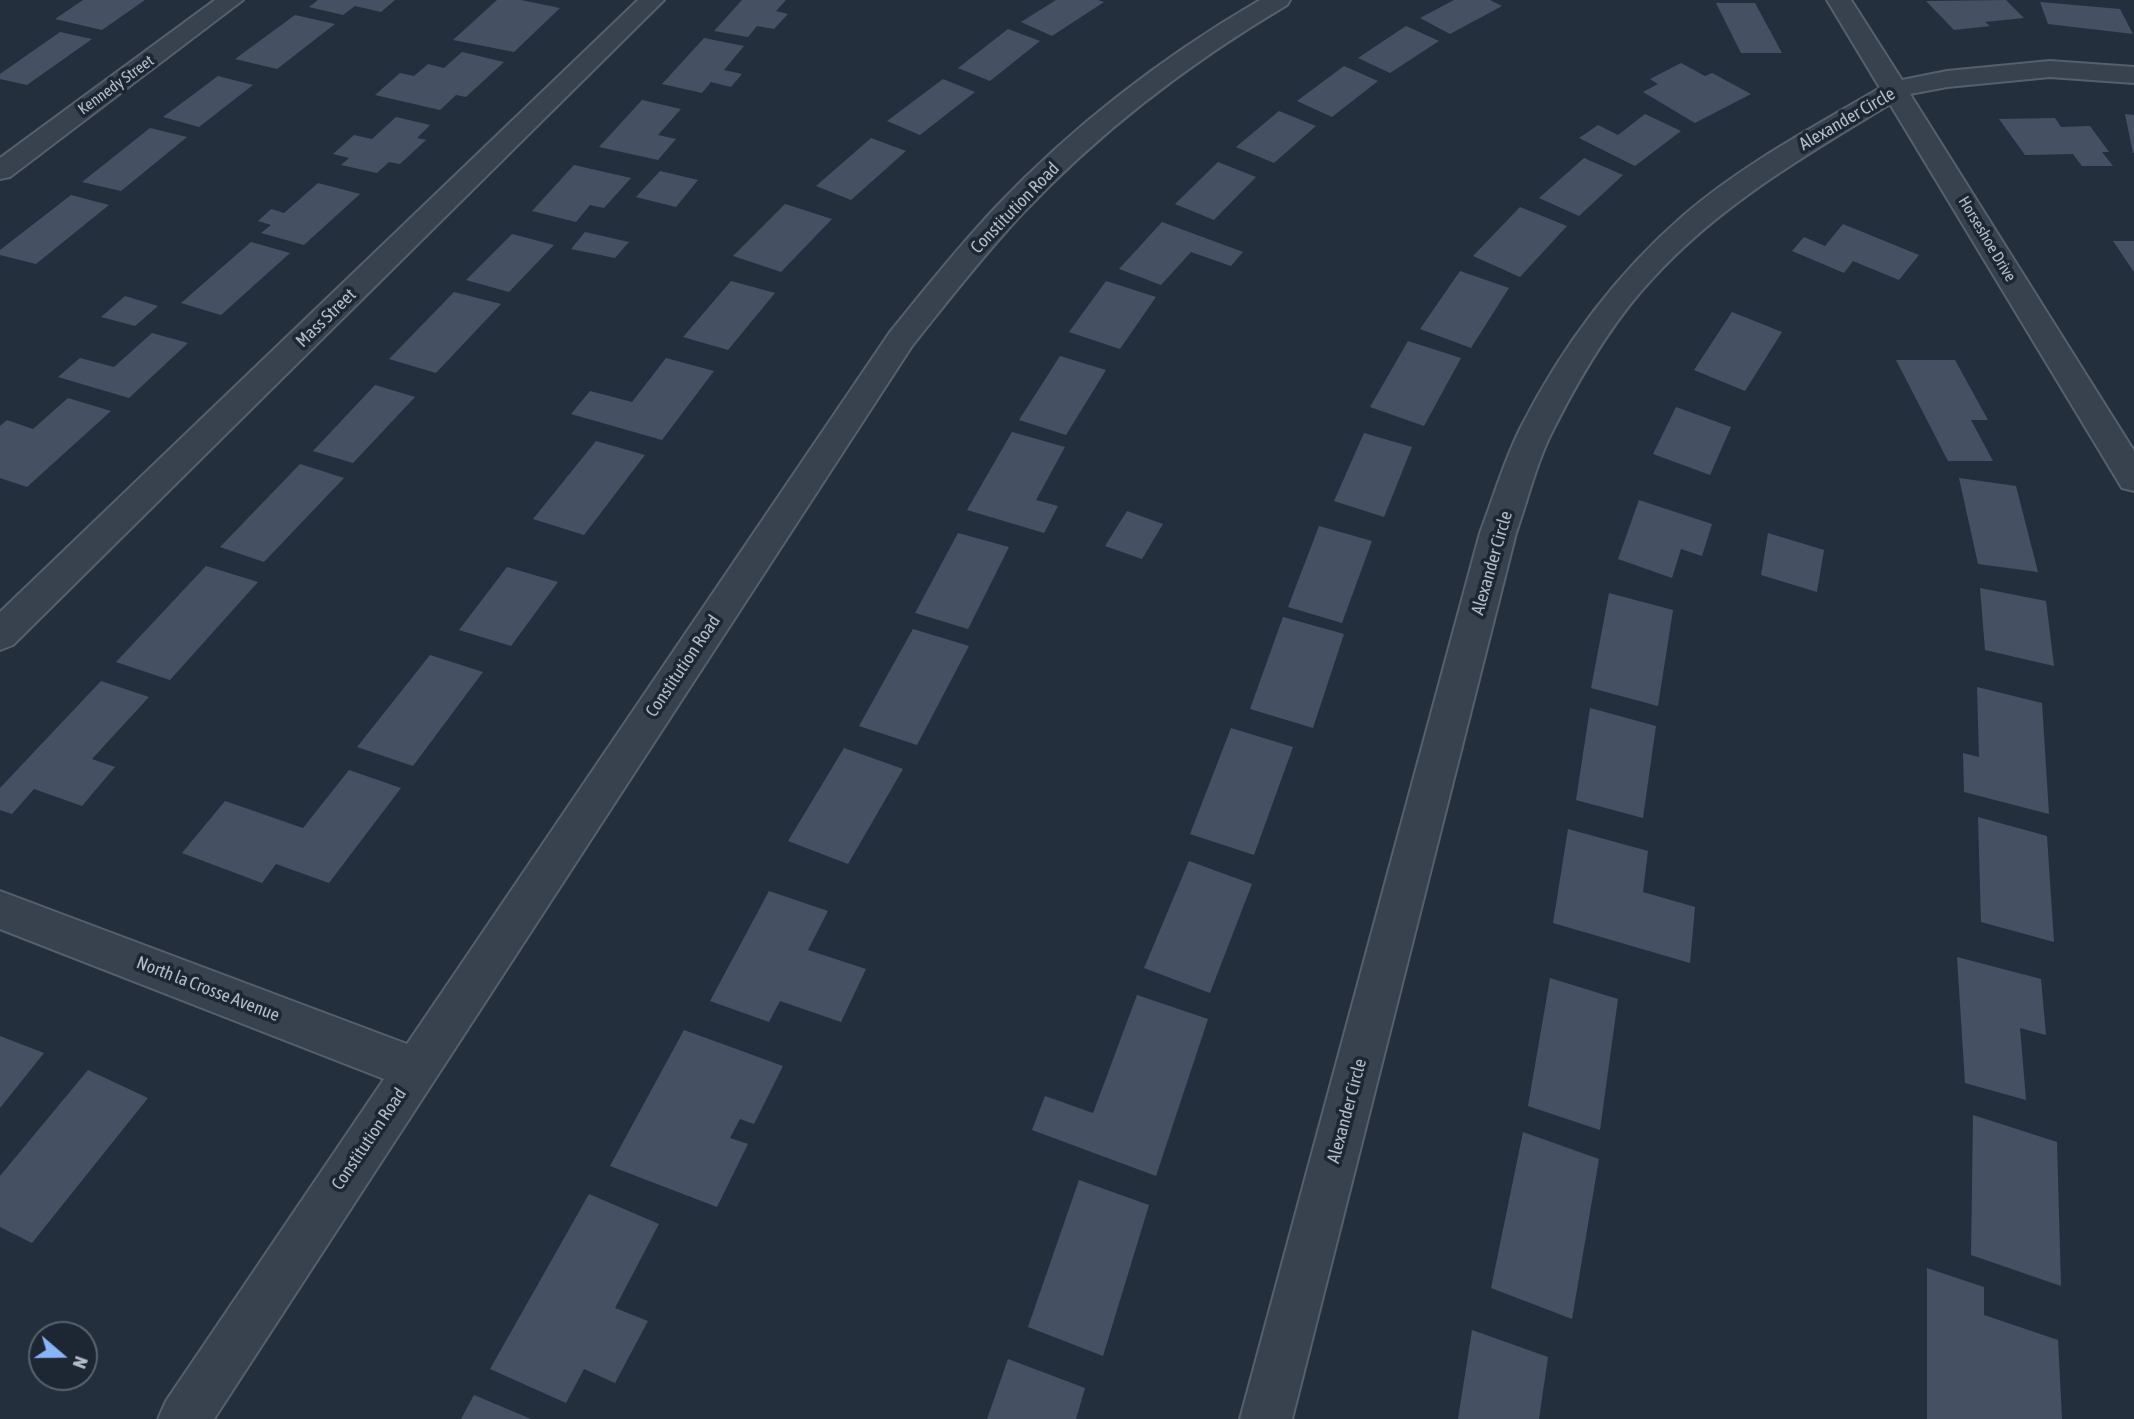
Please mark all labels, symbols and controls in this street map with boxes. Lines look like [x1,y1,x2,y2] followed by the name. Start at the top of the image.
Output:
[74,51,158,119] street label: Kennedy Street
[1795,83,1899,155] street label: Alexander Circle
[966,158,1064,258] street label: Constitution Road
[1954,193,2020,285] street label: Horseshoe Drive
[291,284,361,352] street label: Mass Street
[1467,508,1517,618] street label: Alexander Circle
[641,611,725,721] street label: Constitution Road
[134,952,282,1026] street label: North la Crosse Avenue
[1323,1056,1371,1166] street label: Alexander Circle
[327,1084,411,1194] street label: Constitution Road
[28,1321,98,1391] north arrow
[69,1353,93,1372] text: N

